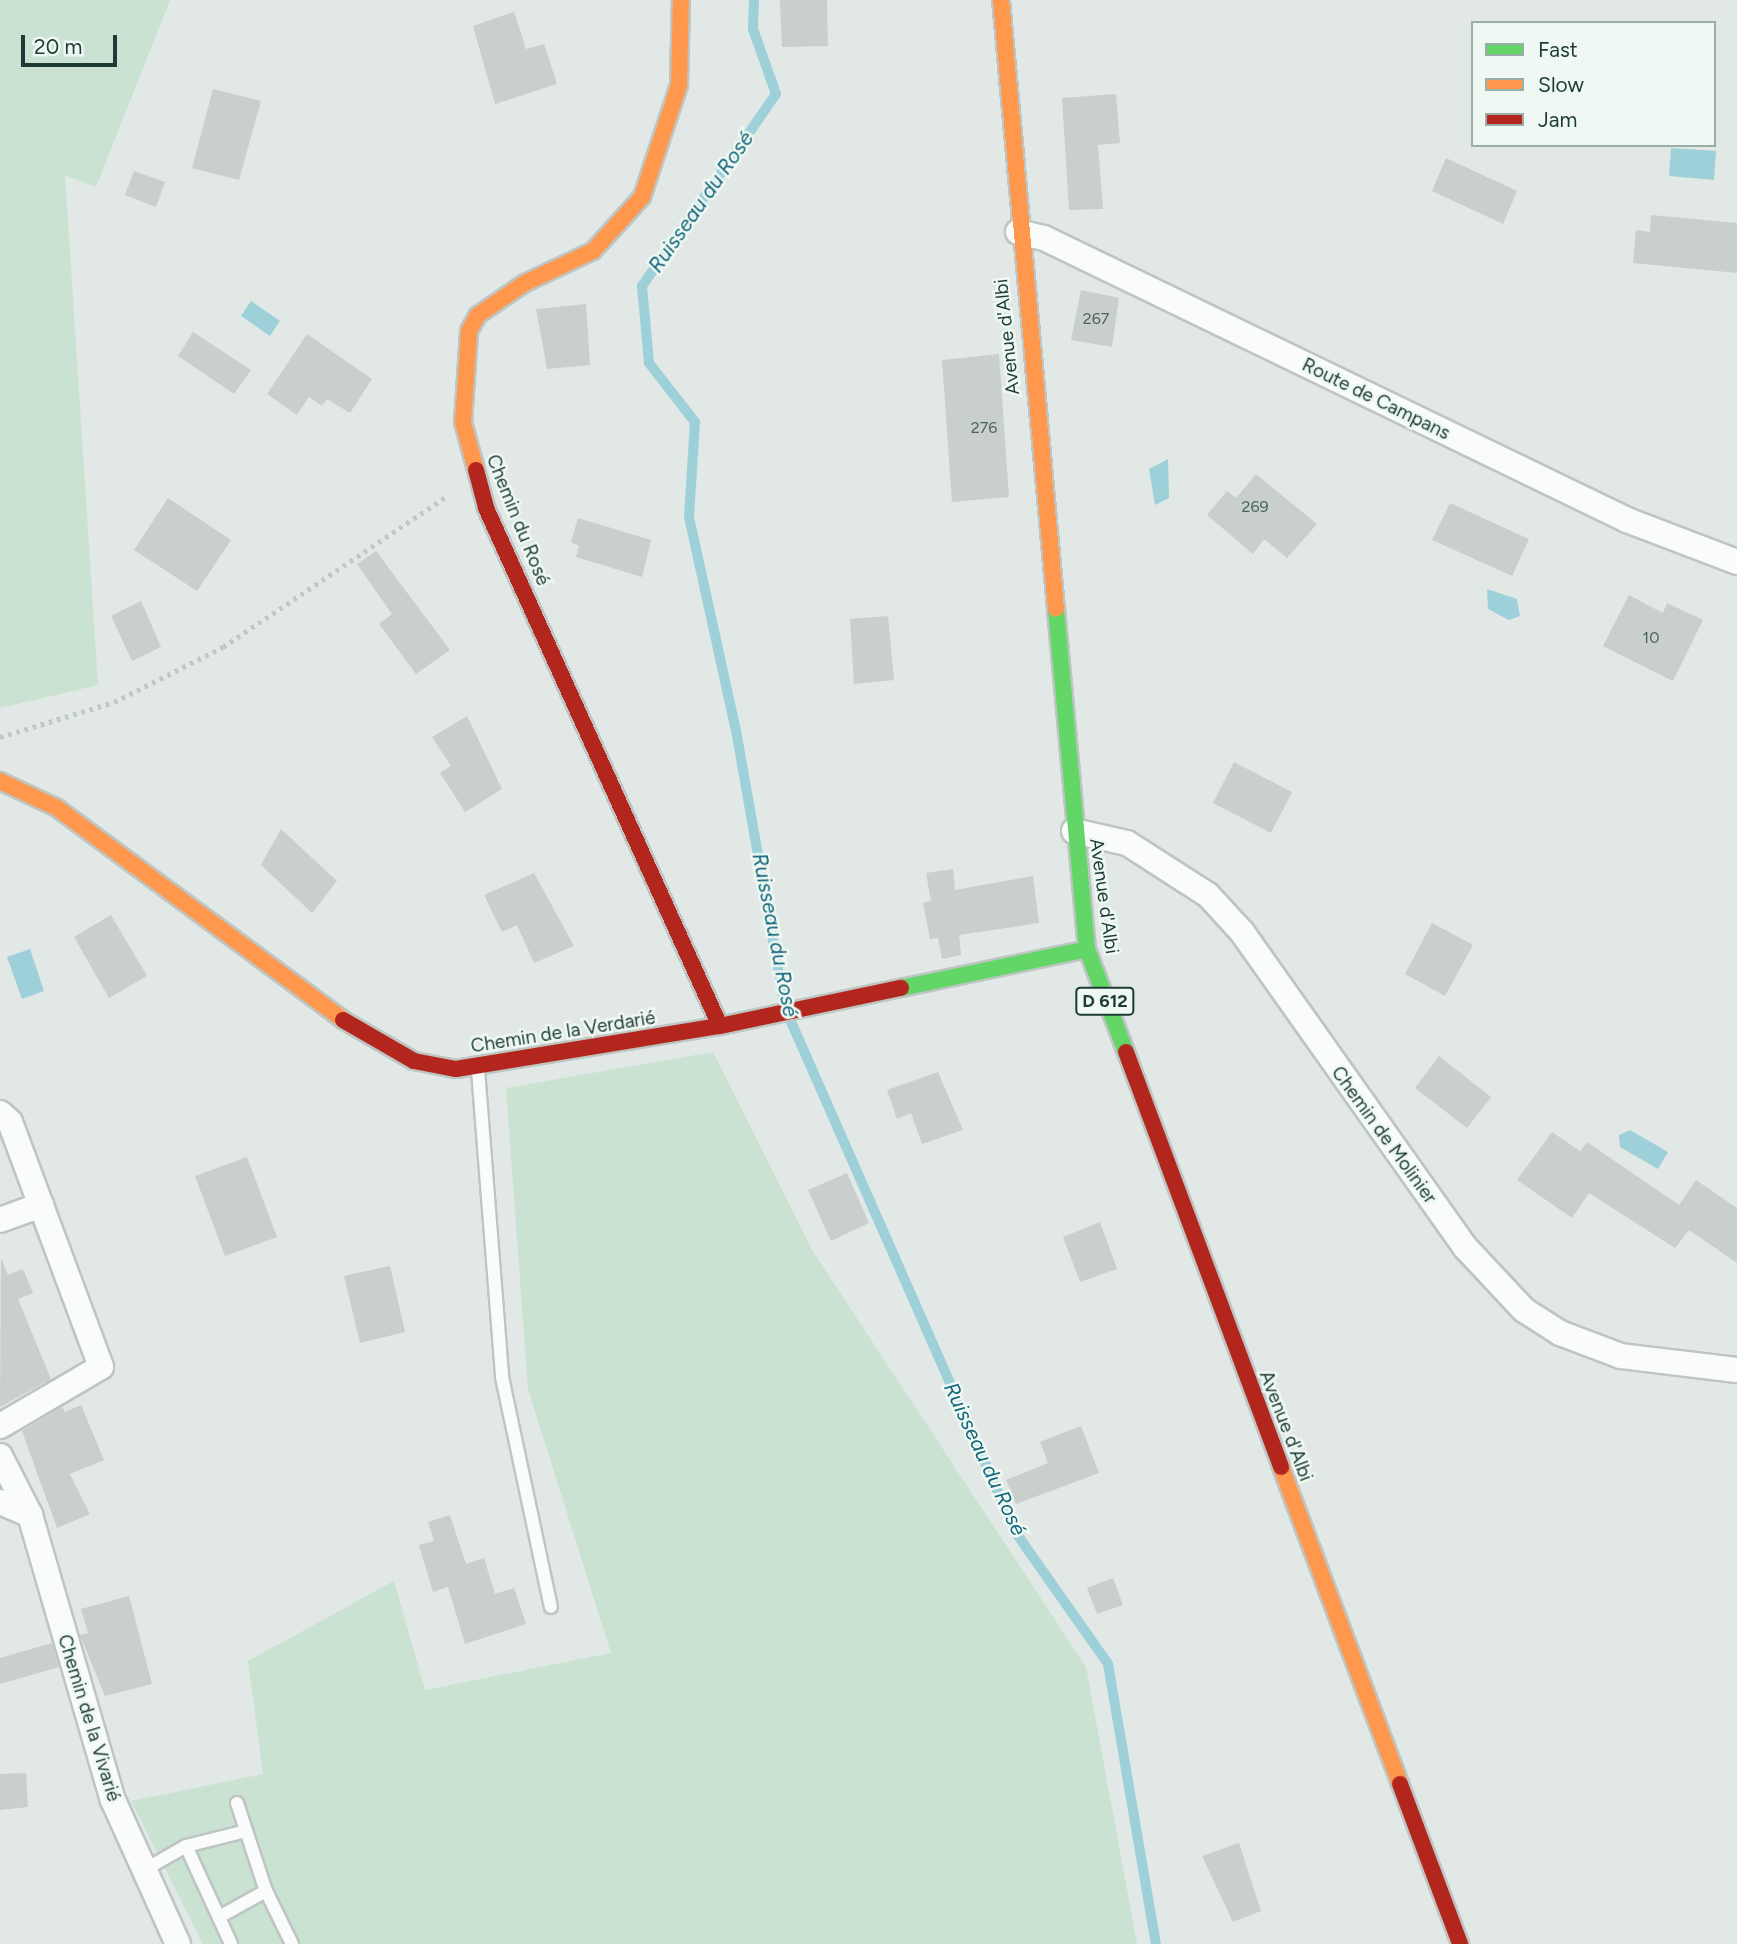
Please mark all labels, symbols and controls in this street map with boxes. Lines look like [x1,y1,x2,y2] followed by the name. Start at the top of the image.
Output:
[24,21,121,65] scale bar
[1471,21,1716,147] legend
[34,34,82,59] text: 20 m
[1538,37,1578,62] text: Fast
[1538,72,1584,97] text: Slow
[1538,107,1577,132] text: Jam
[643,127,759,277] water label: Ruisseau du Rosé
[990,278,1024,396] street label: Avenue d'Albi
[1083,309,1109,329] house number: 267
[1298,353,1454,445] street label: Route de Campans
[971,418,997,438] house number: 276
[481,451,555,589] street label: Chemin du Rosé
[1241,497,1269,517] house number: 269
[1643,628,1659,648] house number: 10
[1085,837,1123,955] street label: Avenue d'Albi
[747,851,803,1019] water label: Ruisseau du Rosé
[1075,986,1135,1016] road number: D 612
[469,1006,657,1058] street label: Chemin de la Verdarié
[1327,1062,1441,1208] street label: Chemin de Molinier
[1254,1368,1318,1484] street label: Avenue d'Albi
[938,1378,1032,1540] water label: Ruisseau du Rosé
[53,1632,125,1804] street label: Chemin de la Vivarié

